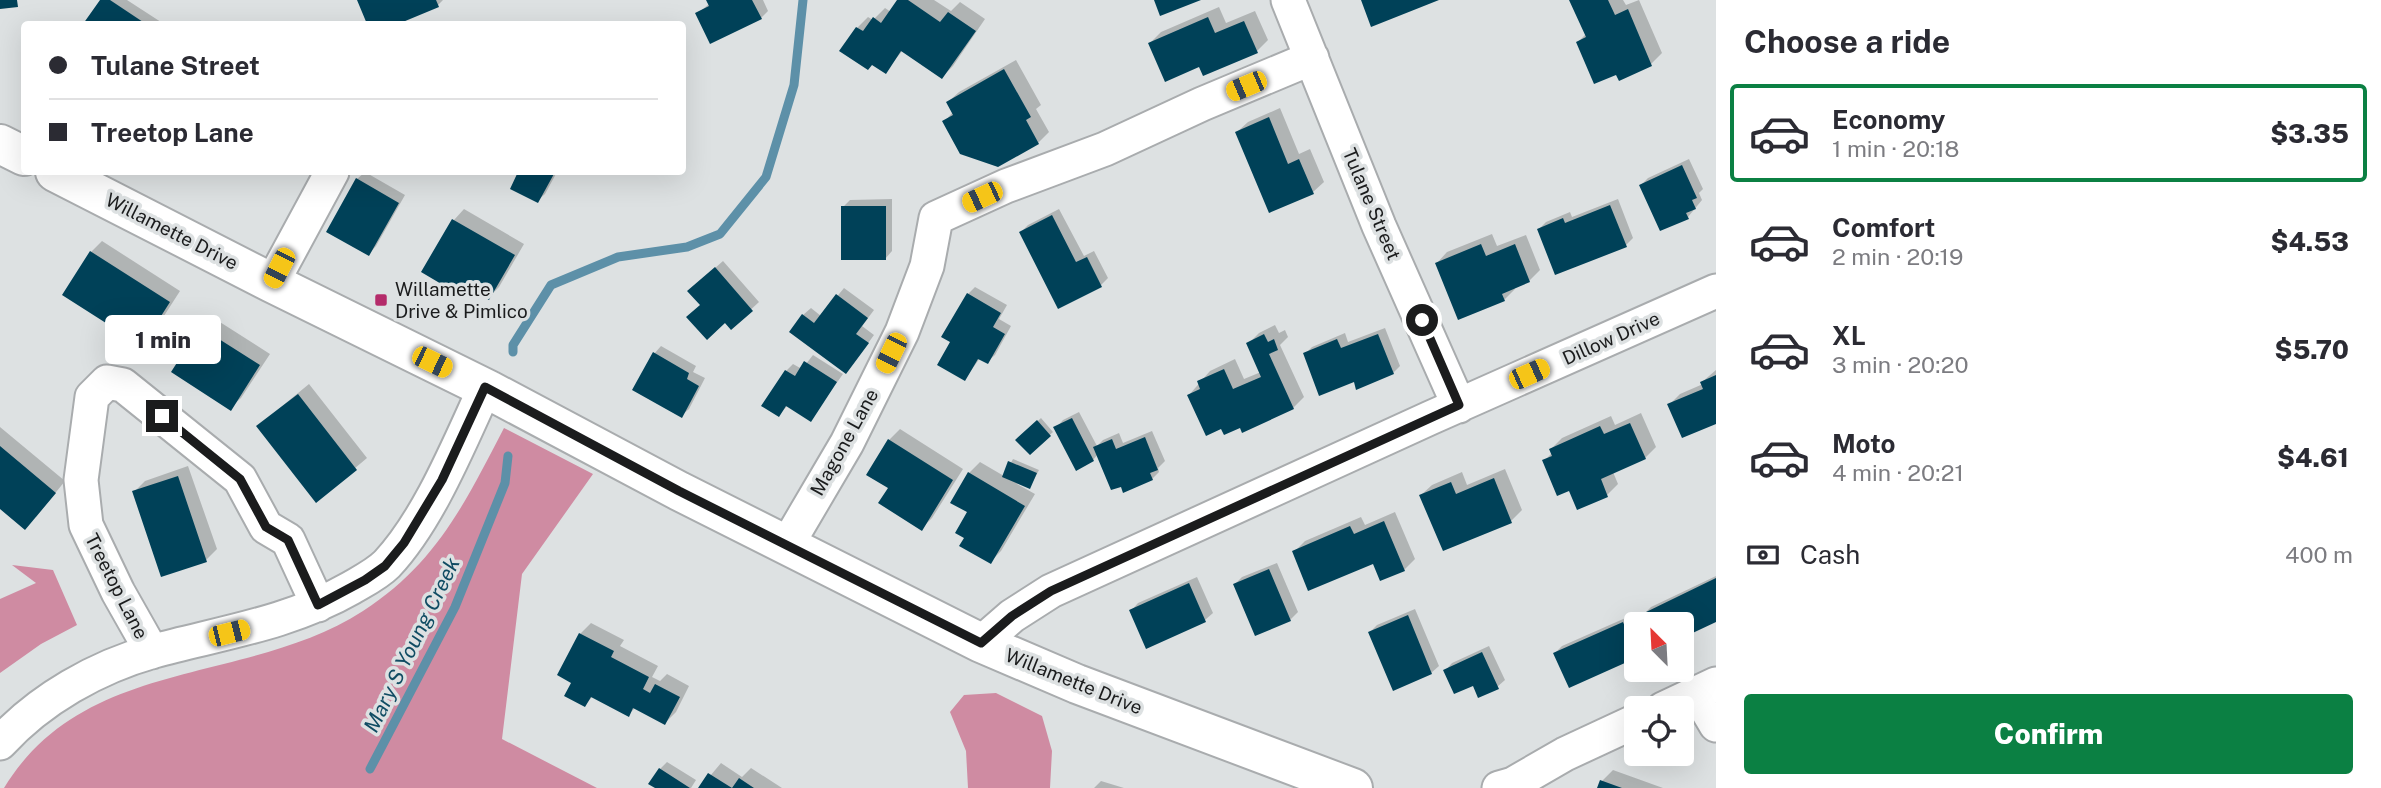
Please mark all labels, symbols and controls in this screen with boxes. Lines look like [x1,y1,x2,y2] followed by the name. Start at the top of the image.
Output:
[1744,23,1950,60] text: Choose a ride
[91,50,260,81] text: Tulane Street
[1223,68,1270,104] car
[1748,102,1811,165] icon: car
[1832,104,1945,135] text: Economy
[91,117,254,148] text: Treetop Lane
[2270,118,2349,149] text: $3.35
[1832,135,1960,162] text: 1 min · 20:18
[1339,145,1405,263] street label: Tulane Street
[959,179,1006,215] car
[102,188,242,274] street label: Willamette Drive
[1748,210,1811,273] icon: car
[1832,212,1935,243] text: Comfort
[2270,226,2349,257] text: $4.53
[1832,243,1963,270] text: 2 min · 20:19
[261,245,298,291] car
[395,278,528,322] place label: Willamette Drive & Pimlico
[373,292,389,308] marker: Willamette Drive & Pimlico
[1406,304,1438,336] route start
[1559,307,1663,369] street label: Dillow Drive
[104,314,220,364] callout: 1 min
[1748,318,1811,381] icon: car
[1832,320,1866,351] text: XL
[135,326,191,353] text: 1 min
[873,330,910,376] car
[2274,334,2349,365] text: $5.70
[409,343,456,381] car
[1832,351,1969,378] text: 3 min · 20:20
[1506,356,1553,392] car
[806,385,882,499] street label: Magone Lane
[146,400,178,432] route end
[1748,426,1811,489] icon: car
[1832,428,1895,459] text: Moto
[2277,442,2349,473] text: $4.61
[1832,459,1964,486] text: 4 min · 20:21
[81,530,153,642] street label: Treetop Lane
[1744,536,1782,574] icon: cash
[1800,539,1860,570] text: Cash
[2285,541,2353,568] text: 400 m
[358,553,465,736] water label: Mary S Young Creek
[1624,612,1694,682] north arrow
[1624,612,1694,766] map controls
[207,618,252,648] car
[1002,644,1146,718] street label: Willamette Drive
[1744,694,2353,774] button: Confirm
[1624,696,1694,766] button: locate

